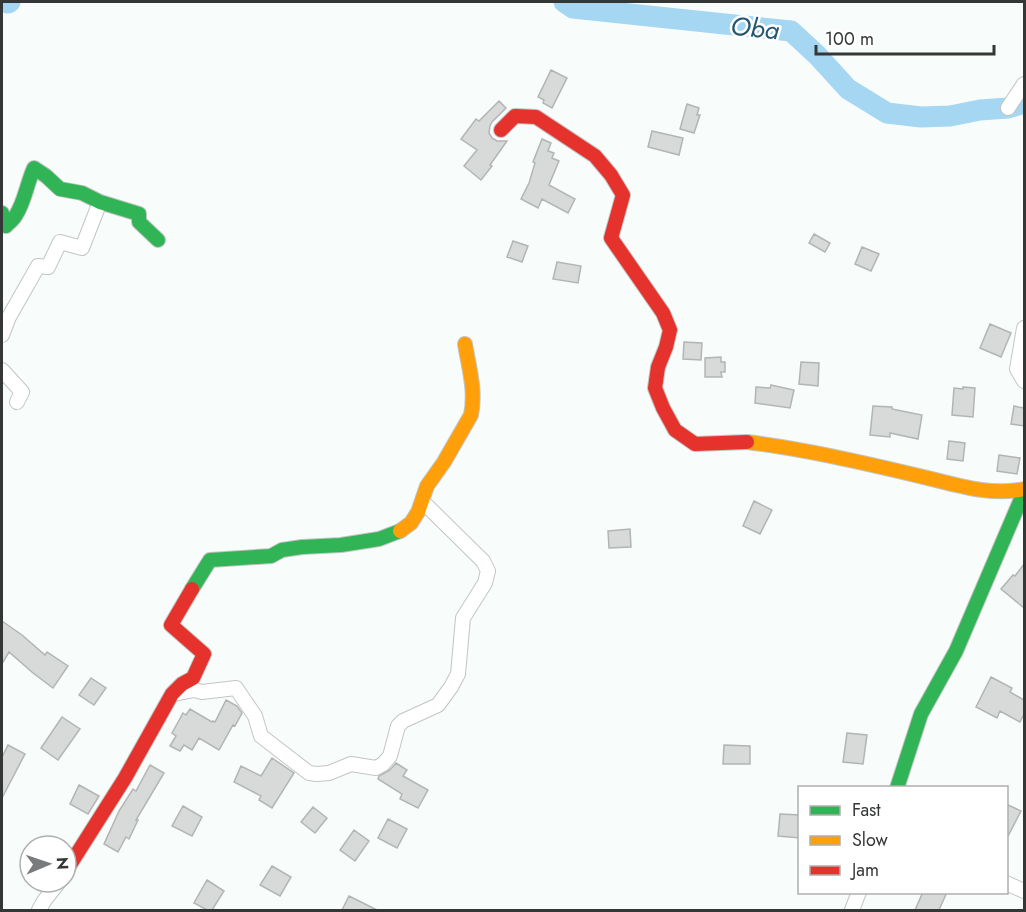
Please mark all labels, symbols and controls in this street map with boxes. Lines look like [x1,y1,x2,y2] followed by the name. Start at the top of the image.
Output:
[729,7,782,50] water label: Oba
[816,18,994,56] scale bar
[825,26,874,52] text: 100 m
[798,786,1008,894] legend
[852,797,881,823] text: Fast
[852,827,889,853] text: Slow
[18,834,78,894] north arrow
[51,857,74,870] text: N
[850,857,879,883] text: Jam

